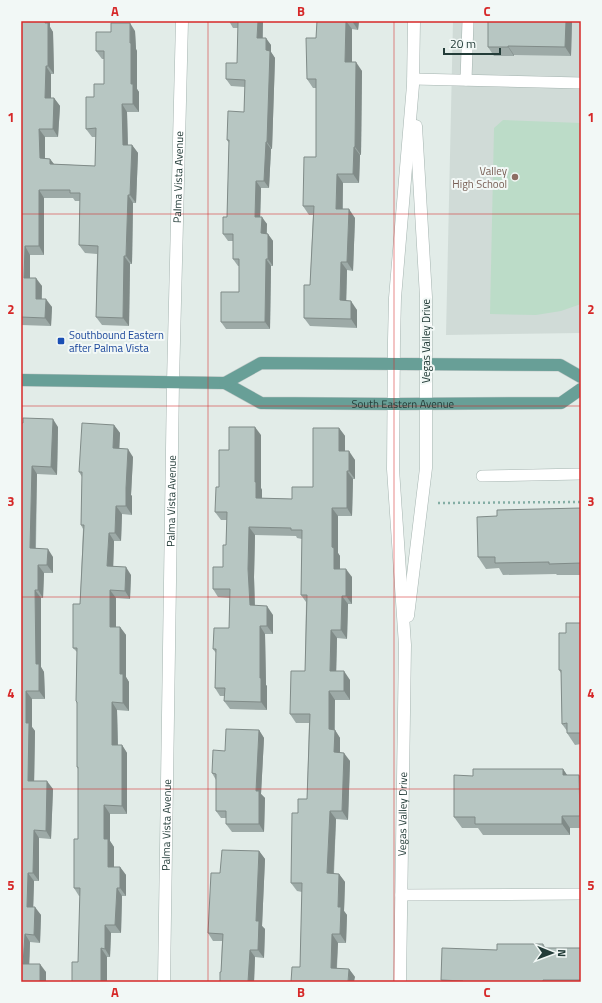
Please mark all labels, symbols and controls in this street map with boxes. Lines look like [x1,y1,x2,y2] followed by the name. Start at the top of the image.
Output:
[111,1,119,21] text: A
[297,1,305,21] text: B
[483,1,491,21] text: C
[444,30,500,56] scale bar
[450,34,476,53] text: 20 m
[7,107,15,127] text: 1
[587,107,595,127] text: 1
[169,131,187,223] street label: Palma Vista Avenue
[452,163,508,192] place label: Valley High School
[510,172,520,182] marker: Valley High School
[418,298,434,383] street label: Vegas Valley Drive
[7,299,15,319] text: 2
[587,299,595,319] text: 2
[69,327,164,356] place label: Southbound Eastern after Palma Vista
[56,336,66,346] marker: Southbound Eastern after Palma Vista
[351,396,455,412] street label: South Eastern Avenue
[163,455,180,547] street label: Palma Vista Avenue
[7,491,15,511] text: 3
[587,491,595,511] text: 3
[7,683,15,703] text: 4
[587,683,595,703] text: 4
[394,771,411,856] street label: Vegas Valley Drive
[158,779,175,871] street label: Palma Vista Avenue
[7,875,15,895] text: 5
[587,875,595,895] text: 5
[532,933,572,973] north arrow
[554,949,570,957] text: N
[111,982,119,1002] text: A
[297,982,305,1002] text: B
[483,982,491,1002] text: C

